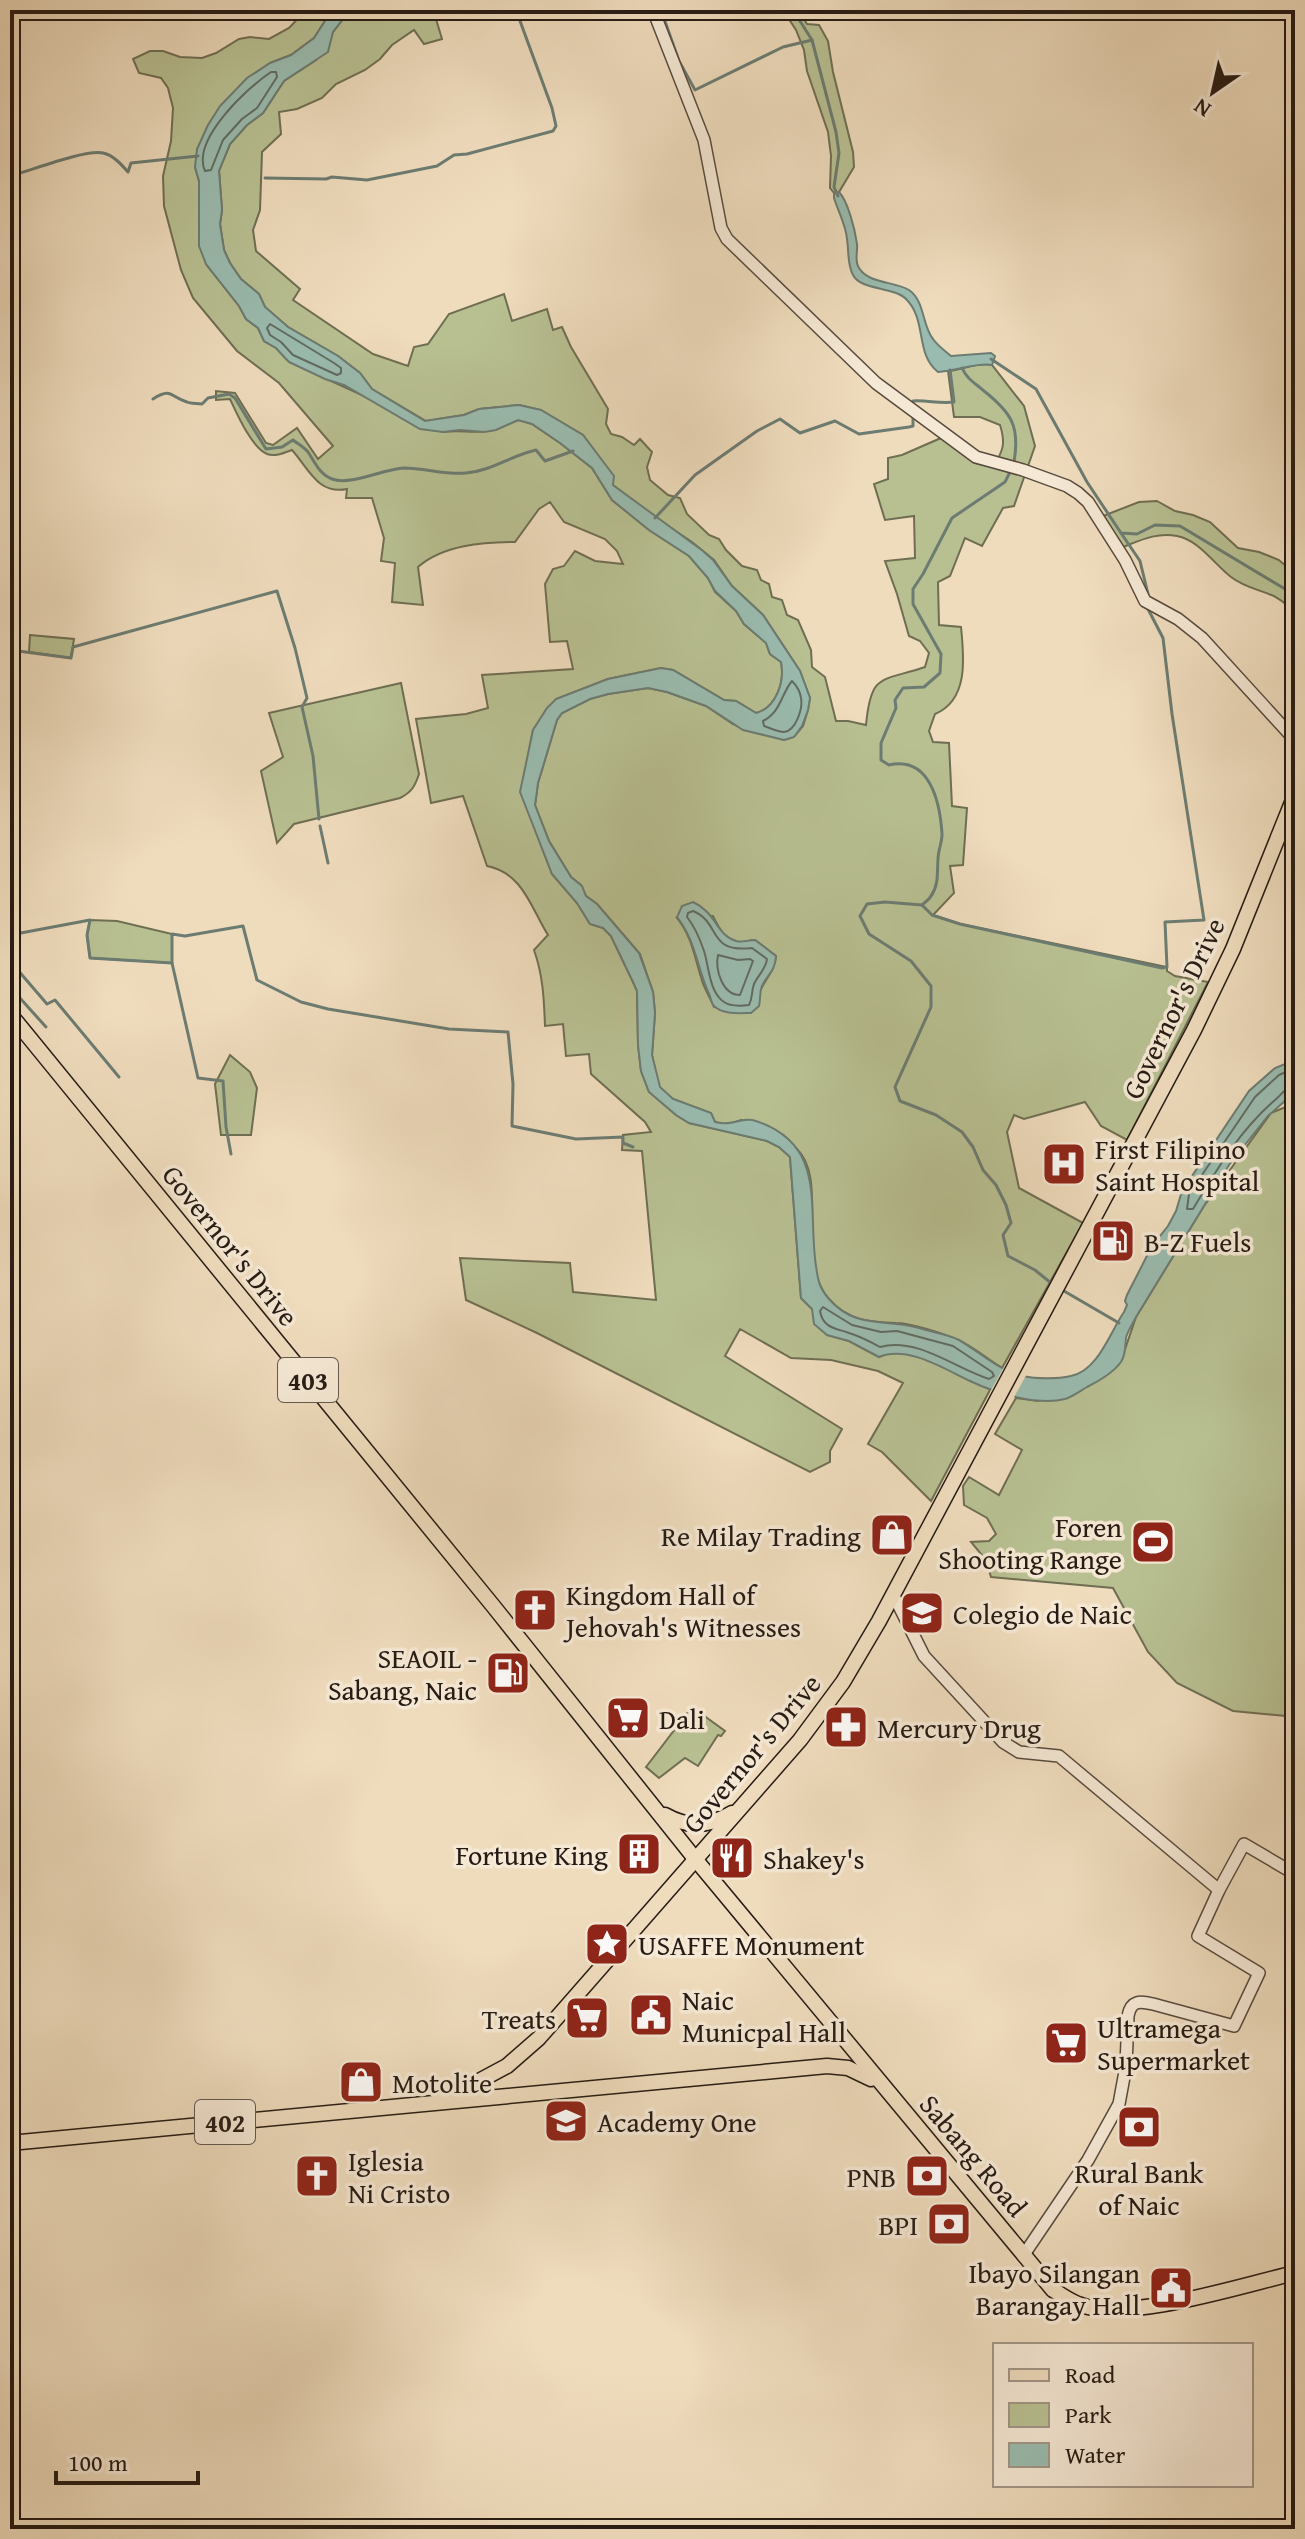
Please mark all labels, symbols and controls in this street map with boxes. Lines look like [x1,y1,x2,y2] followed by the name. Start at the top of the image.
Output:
[1173,52,1253,132] north arrow
[1187,91,1217,126] text: N
[1111,910,1235,1106] street label: Governor's Drive
[1095,1128,1260,1201] place label: First Filipino Saint Hospital
[1040,1140,1088,1188] hospital icon: First Filipino Saint Hospital
[153,1156,309,1334] street label: Governor's Drive
[1089,1217,1137,1265] fuel station icon: B-Z Fuels
[1144,1221,1251,1262] place label: B-Z Fuels
[278,1358,338,1402] road number: 403
[938,1506,1122,1579] place label: Foren Shooting Range
[868,1511,916,1559] shop icon: Re Milay Trading
[661,1515,861,1556] place label: Re Milay Trading
[1129,1518,1177,1566] sports icon: Foren Shooting Range
[563,1574,801,1647] place label: Kingdom Hall of Jehovah's Witnesses
[511,1586,559,1634] church icon: Kingdom Hall of Jehovah's Witnesses
[898,1589,946,1637] school or university icon: Colegio de Naic
[953,1593,1132,1634] place label: Colegio de Naic
[328,1637,477,1710] place label: SEAOIL - Sabang, Naic
[484,1649,532,1697] fuel station icon: SEAOIL - Sabang, Naic
[672,1664,830,1842] street label: Governor's Drive
[604,1694,652,1742] supermarket icon: Dali
[659,1698,705,1739] place label: Dali
[822,1703,870,1751] pharmacy icon: Mercury Drug
[877,1707,1041,1748] place label: Mercury Drug
[615,1830,663,1878] building icon: Fortune King
[455,1834,608,1875] place label: Fortune King
[708,1834,756,1882] restaurant icon: Shakey's
[763,1838,865,1879] place label: Shakey's
[583,1920,631,1968] place icon: USAFFE Monument
[638,1924,865,1965] place label: USAFFE Monument
[682,1979,846,2052] place label: Naic Municpal Hall
[627,1991,675,2039] public building icon: Naic Municpal Hall
[563,1994,611,2042] supermarket icon: Treats
[482,1998,556,2039] place label: Treats
[1097,2007,1250,2080] place label: Ultramega Supermarket
[1042,2019,1090,2067] supermarket icon: Ultramega Supermarket
[337,2058,385,2106] shop icon: Motolite
[392,2062,492,2103] place label: Motolite
[910,2085,1038,2225] street label: Sabang Road
[542,2097,590,2145] school or university icon: Academy One
[195,2100,255,2144] road number: 402
[597,2101,757,2142] place label: Academy One
[1115,2103,1163,2151] bank icon: Rural Bank of Naic
[348,2140,450,2213] place label: Iglesia Ni Cristo
[293,2152,341,2200] church icon: Iglesia Ni Cristo
[903,2152,951,2200] bank icon: PNB
[1075,2152,1204,2225] place label: Rural Bank of Naic
[847,2156,896,2197] place label: PNB
[925,2200,973,2248] bank icon: BPI
[878,2204,918,2245] place label: BPI
[969,2252,1140,2325] place label: Ibayo Silangan Barangay Hall
[1147,2264,1195,2312] public building icon: Ibayo Silangan Barangay Hall
[993,2343,1253,2487] legend
[1065,2357,1115,2392] text: Road
[1065,2397,1112,2432] text: Park
[56,2435,198,2485] scale bar
[1065,2437,1126,2472] text: Water
[68,2445,128,2480] text: 100 m

